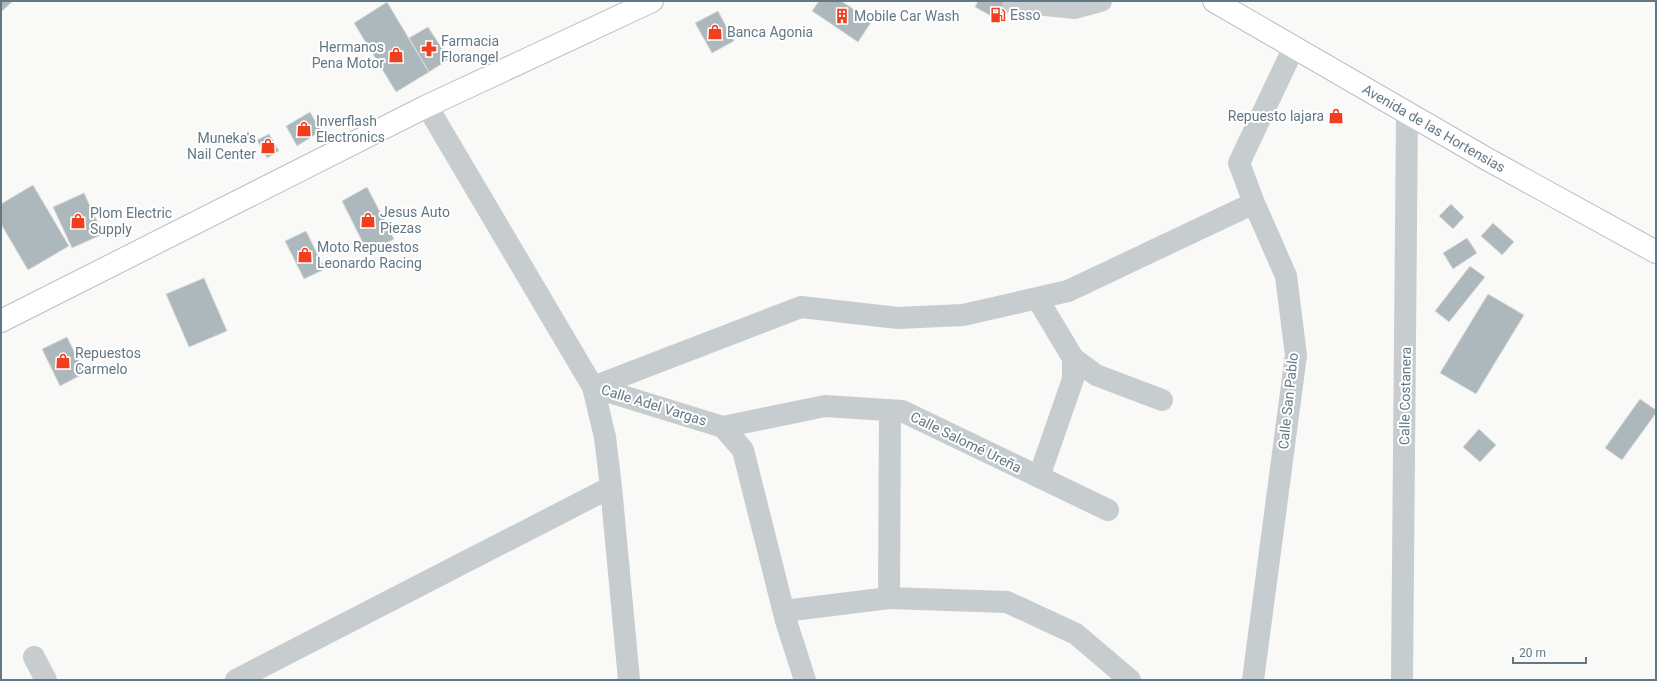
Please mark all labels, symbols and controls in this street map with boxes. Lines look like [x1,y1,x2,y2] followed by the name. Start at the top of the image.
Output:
[989,6,1007,24] fuel station icon: Esso
[833,7,851,25] building icon: Mobile Car Wash
[1010,7,1040,23] place label: Esso
[854,8,959,24] place label: Mobile Car Wash
[706,23,724,41] shop icon: Banca Agonia
[727,24,813,40] place label: Banca Agonia
[441,33,499,65] place label: Farmacia Florangel
[312,39,384,71] place label: Hermanos Pena Motor
[420,40,438,58] pharmacy icon: Farmacia Florangel
[387,46,405,64] shop icon: Hermanos Pena Motor
[1360,81,1508,175] street label: Avenida de las Hortensias
[1327,107,1345,125] shop icon: Repuesto lajara
[1228,108,1324,124] place label: Repuesto lajara
[316,113,385,145] place label: Inverflash Electronics
[295,120,313,138] shop icon: Inverflash Electronics
[187,130,256,162] place label: Muneka's Nail Center
[259,137,277,155] shop icon: Muneka's Nail Center
[380,204,450,236] place label: Jesus Auto Piezas
[90,205,172,237] place label: Plom Electric Supply
[359,211,377,229] shop icon: Jesus Auto Piezas
[69,212,87,230] shop icon: Plom Electric Supply
[317,239,422,271] place label: Moto Repuestos Leonardo Racing
[296,246,314,264] shop icon: Moto Repuestos Leonardo Racing
[75,345,141,377] place label: Repuestos Carmelo
[1396,347,1414,445] street label: Calle Costanera
[54,352,72,370] shop icon: Repuestos Carmelo
[1275,352,1301,450] street label: Calle San Pablo
[599,381,709,429] street label: Calle Adel Vargas
[908,408,1024,476] street label: Calle Salomé Ureña
[1513,639,1586,665] scale bar
[1519,646,1546,660] text: 20 m

